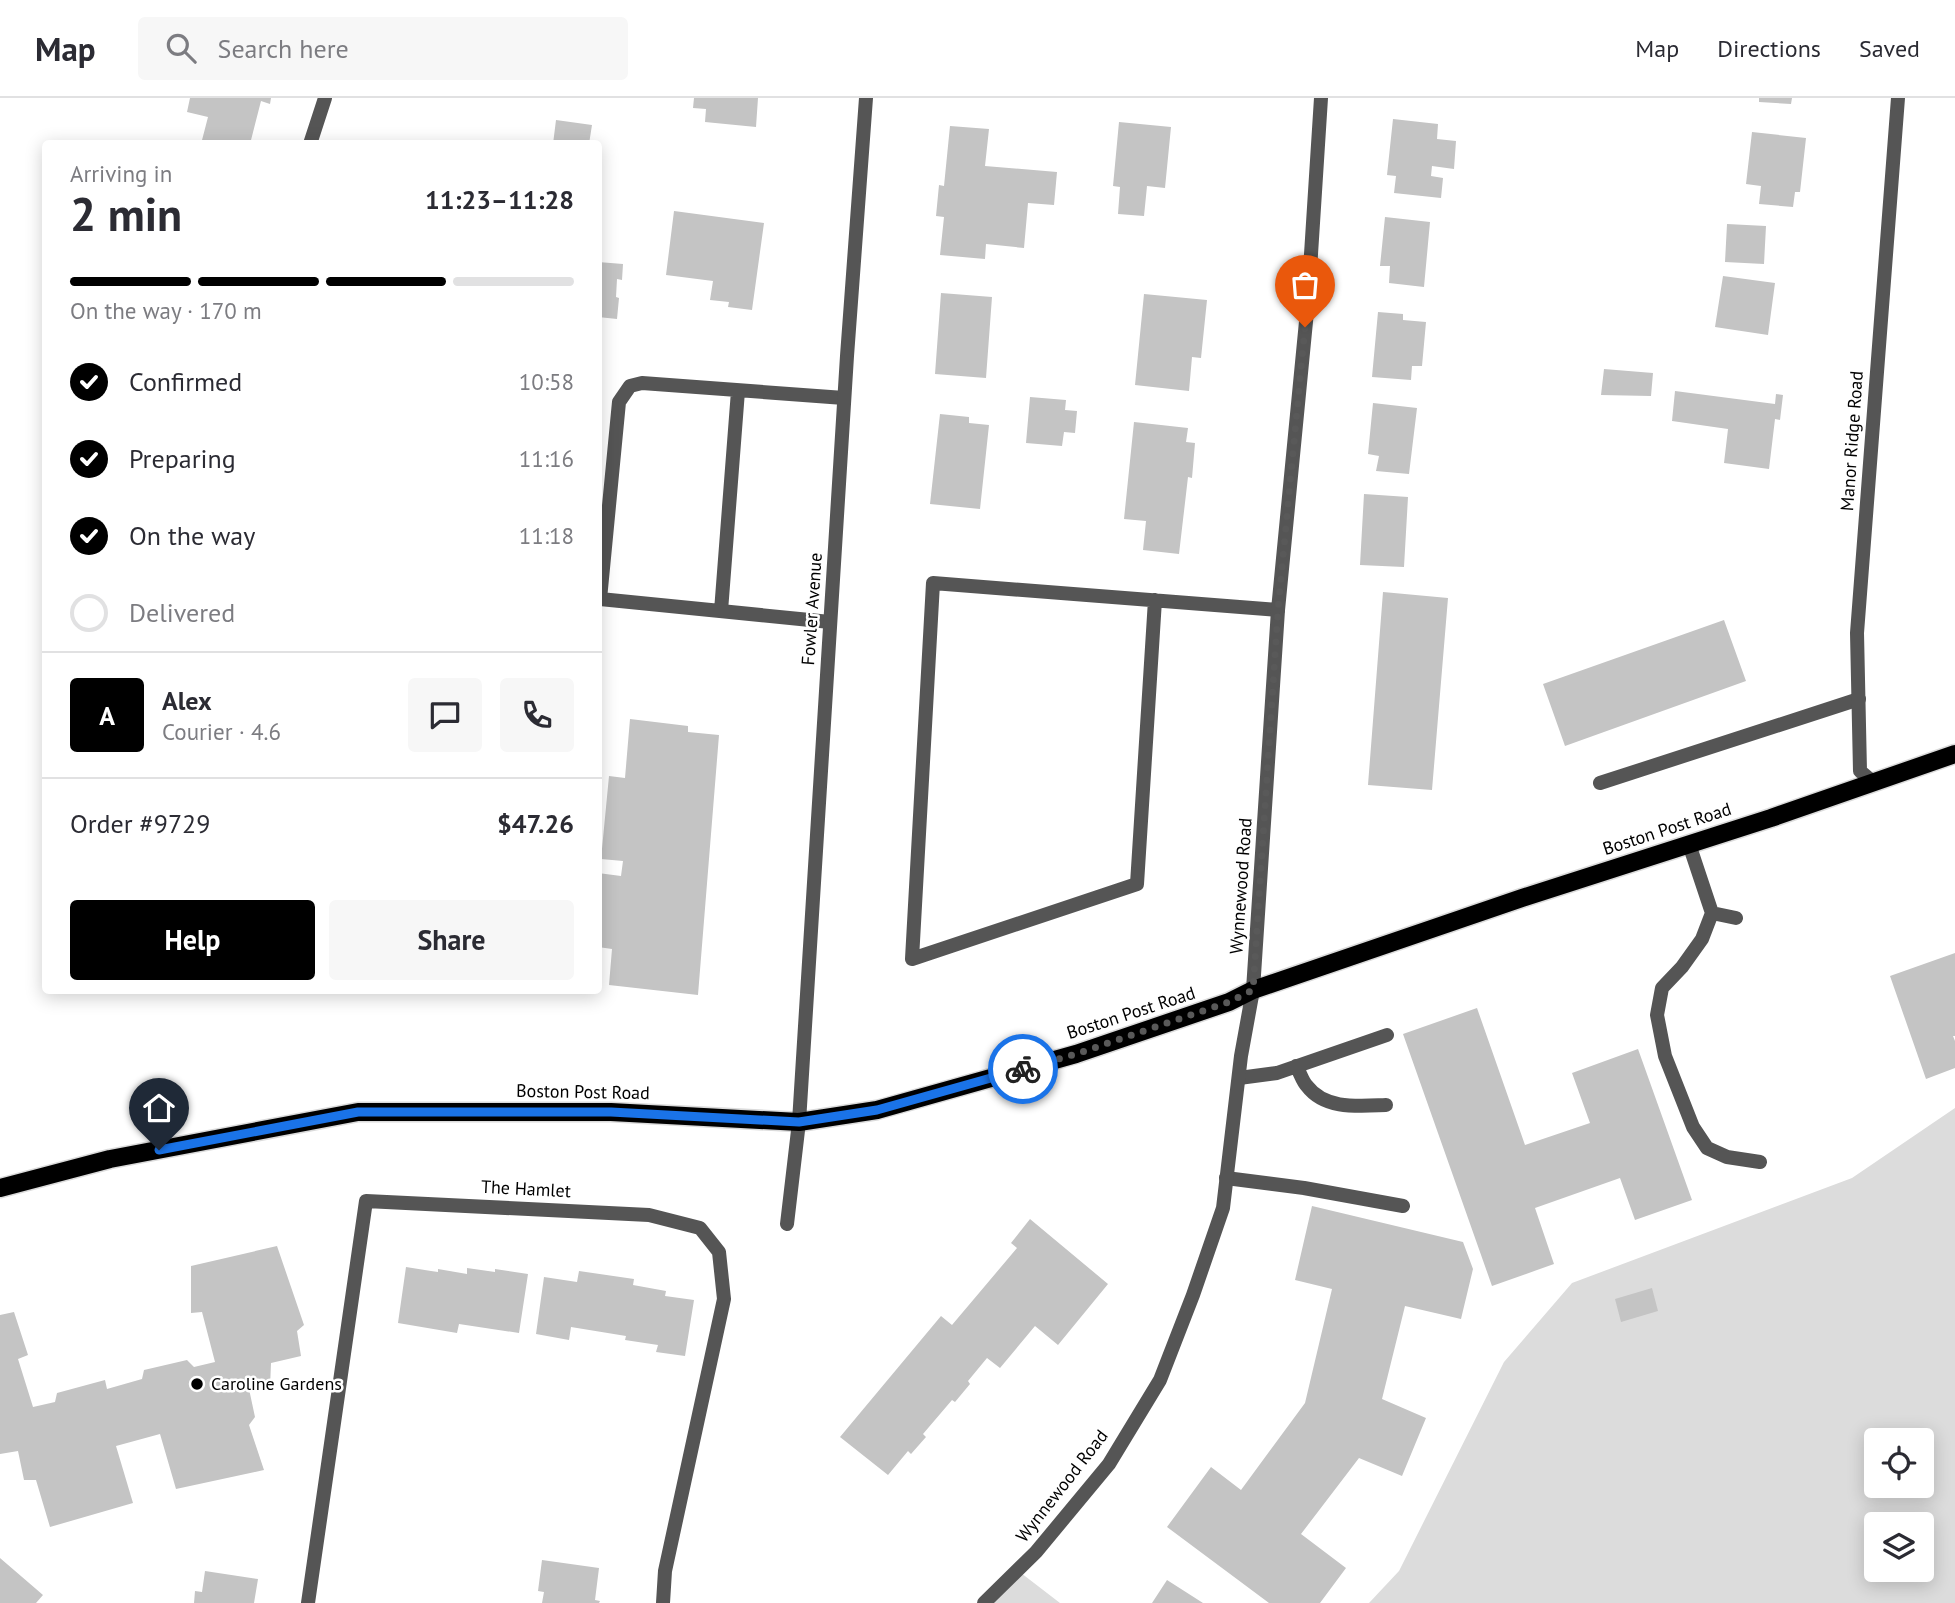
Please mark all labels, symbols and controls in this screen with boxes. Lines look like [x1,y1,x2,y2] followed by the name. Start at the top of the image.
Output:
[138,17,628,80] search box
[35,27,96,70] text: Map
[162,29,200,67] icon: search
[218,32,349,65] text: Search here
[1635,33,1679,64] text: Map
[1717,33,1821,64] text: Directions
[1859,33,1920,64] text: Saved
[70,159,172,188] text: Arriving in
[425,183,574,216] text: 11:23–11:28
[70,184,182,244] text: 2 min
[1275,255,1335,327] pin
[1286,266,1324,304] icon: bag
[70,296,262,325] text: On the way · 170 m
[70,363,108,401] icon: check
[129,365,242,398] text: Confirmed
[519,367,574,396] text: 10:58
[1835,370,1868,512] street label: Manor Ridge Road
[70,440,108,478] icon: check
[129,442,236,475] text: Preparing
[519,444,574,473] text: 11:16
[70,517,108,555] icon: check
[129,519,255,552] text: On the way
[519,521,574,550] text: 11:18
[796,552,827,666] street label: Fowler Avenue
[129,596,235,629] text: Delivered
[408,678,482,752] button: chat
[500,678,574,752] button: phone
[162,684,212,717] text: Alex
[99,699,115,732] text: A
[162,717,281,746] text: Courier · 4.6
[1600,797,1734,860] street label: Boston Post Road
[70,807,210,840] text: Order #9729
[497,807,574,840] text: $47.26
[1224,817,1257,955] street label: Wynnewood Road
[70,900,315,980] button: Help
[329,900,574,980] button: Share
[1064,981,1198,1044] street label: Boston Post Road
[988,1034,1058,1104] courier
[1004,1050,1042,1088] icon: bike
[129,1078,189,1150] pin
[516,1079,650,1104] street label: Boston Post Road
[140,1089,178,1127] icon: home
[481,1175,572,1202] street label: The Hamlet
[211,1372,342,1395] place label: Caroline Gardens
[189,1376,205,1392] marker: Caroline Gardens
[1011,1425,1113,1547] street label: Wynnewood Road
[1864,1428,1934,1582] map controls
[1864,1428,1934,1498] button: locate
[1864,1512,1934,1582] button: layers

